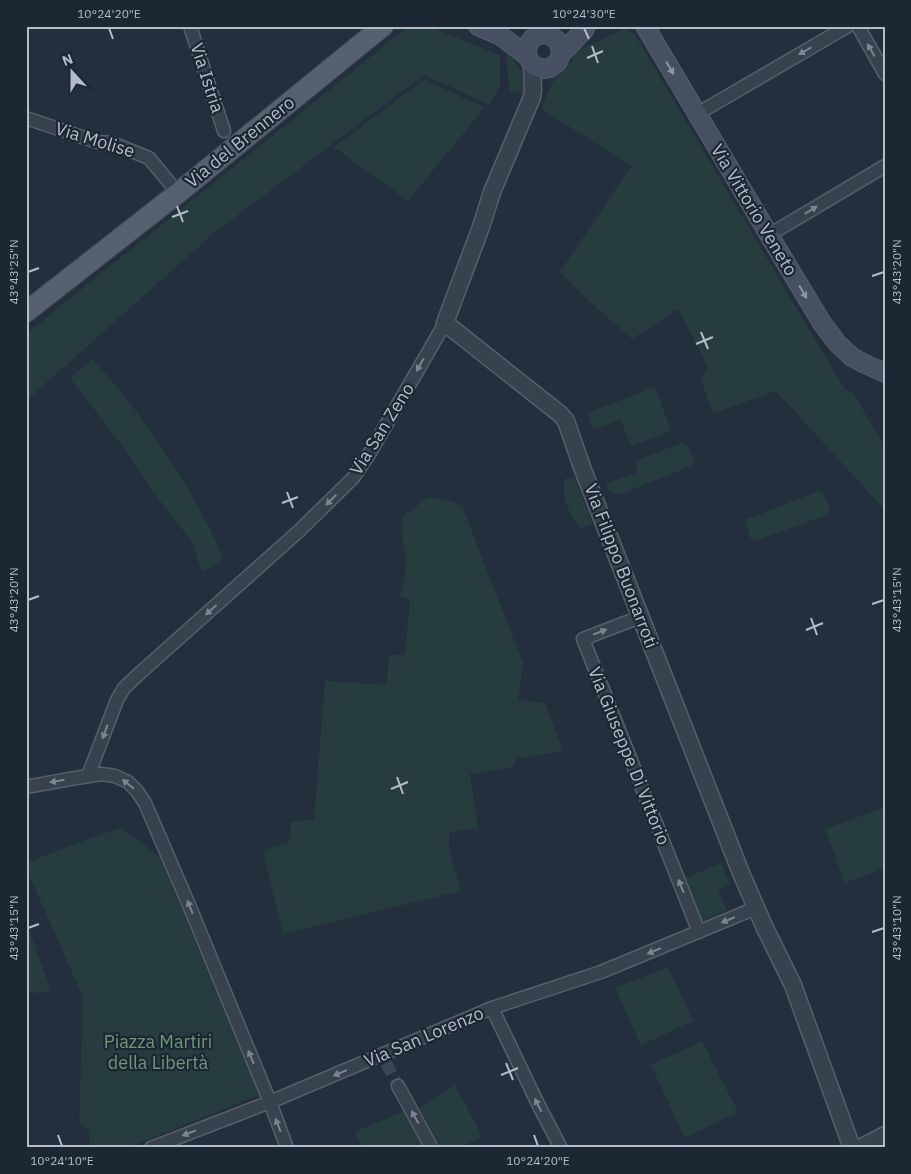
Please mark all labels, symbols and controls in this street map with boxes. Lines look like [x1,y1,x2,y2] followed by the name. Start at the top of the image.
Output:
[77,6,141,21] text: 10°24'20"E
[552,6,616,21] text: 10°24'30"E
[185,40,230,116] street label: Via Istria
[867,44,876,57] one-way arrow
[799,46,812,55] one-way arrow
[48,48,98,98] north arrow
[59,50,75,70] text: N
[666,62,675,75] one-way arrow
[180,91,299,193] street label: Via del Brennero
[53,117,138,163] street label: Via Molise
[706,140,803,280] street label: Via Vittorio Veneto
[804,206,817,215] one-way arrow
[6,239,21,305] text: 43°43'25"N
[889,239,904,305] text: 43°43'20"N
[798,285,808,298] one-way arrow
[416,358,424,372] one-way arrow
[344,378,419,479] street label: Via San Zeno
[579,480,663,651] street label: Via Filippo Buonarroti
[325,494,337,506] one-way arrow
[6,567,21,633] text: 43°43'20"N
[889,567,904,633] text: 43°43'15"N
[206,604,218,616] one-way arrow
[593,628,608,636] one-way arrow
[583,663,676,848] street label: Via Giuseppe Di Vittorio
[101,725,109,740] one-way arrow
[49,778,65,786] one-way arrow
[121,779,135,789] one-way arrow
[677,879,684,894] one-way arrow
[6,895,21,961] text: 43°43'15"N
[889,895,904,961] text: 43°43'10"N
[185,900,193,914] one-way arrow
[720,917,735,924] one-way arrow
[647,947,661,955] one-way arrow
[361,1001,487,1072] street label: Via San Lorenzo
[104,1030,212,1074] park label: Piazza Martiri della Libertà
[247,1049,255,1064] one-way arrow
[333,1069,347,1077] one-way arrow
[534,1097,542,1112] one-way arrow
[411,1109,419,1124] one-way arrow
[274,1117,282,1132] one-way arrow
[181,1129,196,1137] one-way arrow
[30,1153,94,1168] text: 10°24'10"E
[506,1153,570,1168] text: 10°24'20"E

